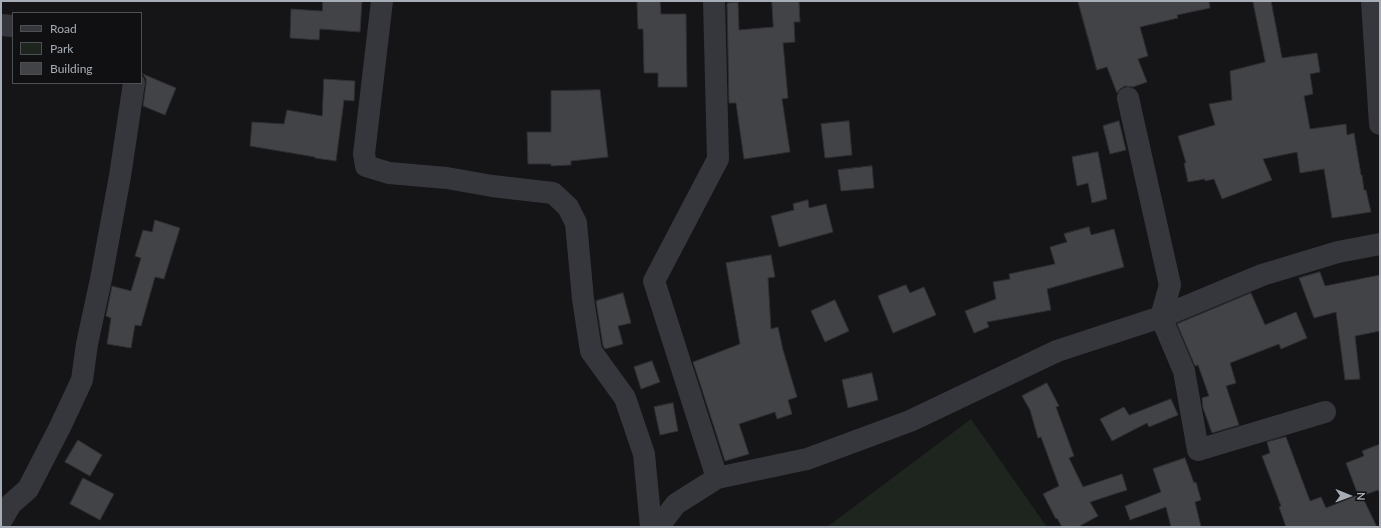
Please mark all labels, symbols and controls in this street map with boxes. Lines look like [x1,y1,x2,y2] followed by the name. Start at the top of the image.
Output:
[12,12,142,84] legend
[50,21,77,36] text: Road
[50,41,73,56] text: Park
[50,61,93,76] text: Building
[1329,476,1369,516] north arrow
[1355,492,1368,501] text: N

